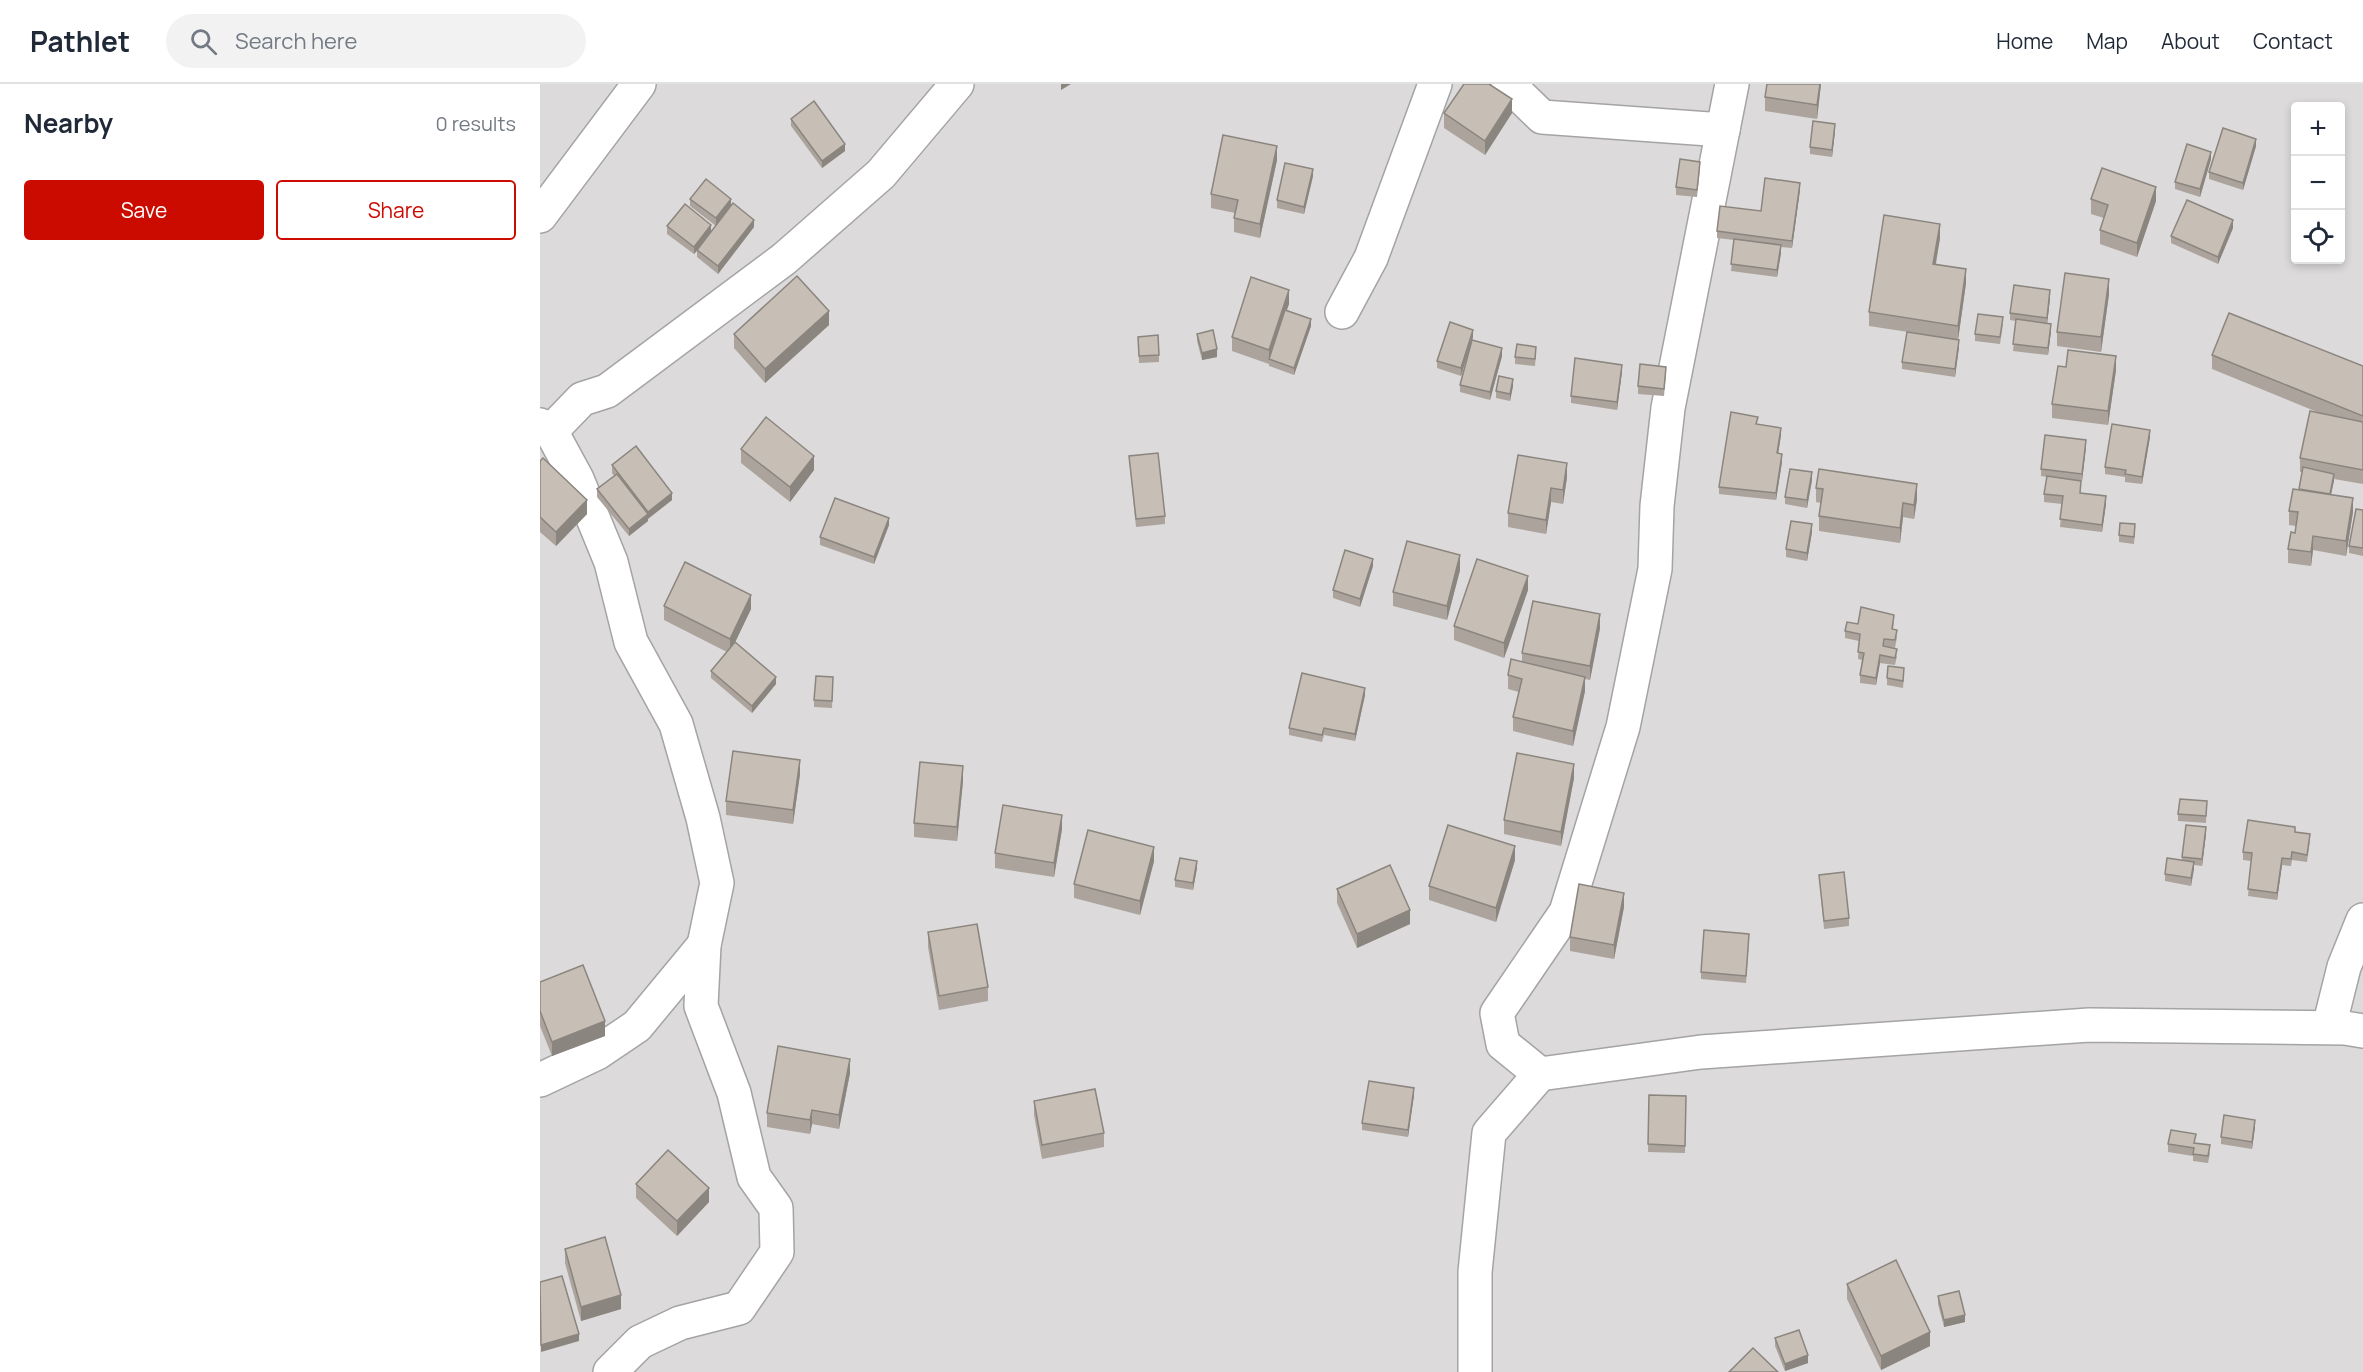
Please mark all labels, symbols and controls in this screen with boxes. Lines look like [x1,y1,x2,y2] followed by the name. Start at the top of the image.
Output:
[166,14,586,68] search box
[30,22,130,60] text: Pathlet
[187,25,220,58] icon: search
[235,26,357,56] text: Search here
[1996,27,2053,55] text: Home
[2086,27,2128,55] text: Map
[2161,27,2220,55] text: About
[2253,27,2333,55] text: Contact
[2291,102,2345,264] map controls
[2291,102,2345,156] button: +
[24,105,113,141] text: Nearby
[436,110,516,137] text: 0 results
[2291,156,2345,210] button: −
[24,180,264,240] button: Save
[276,180,516,240] button: Share
[2291,210,2345,264] button: locate

